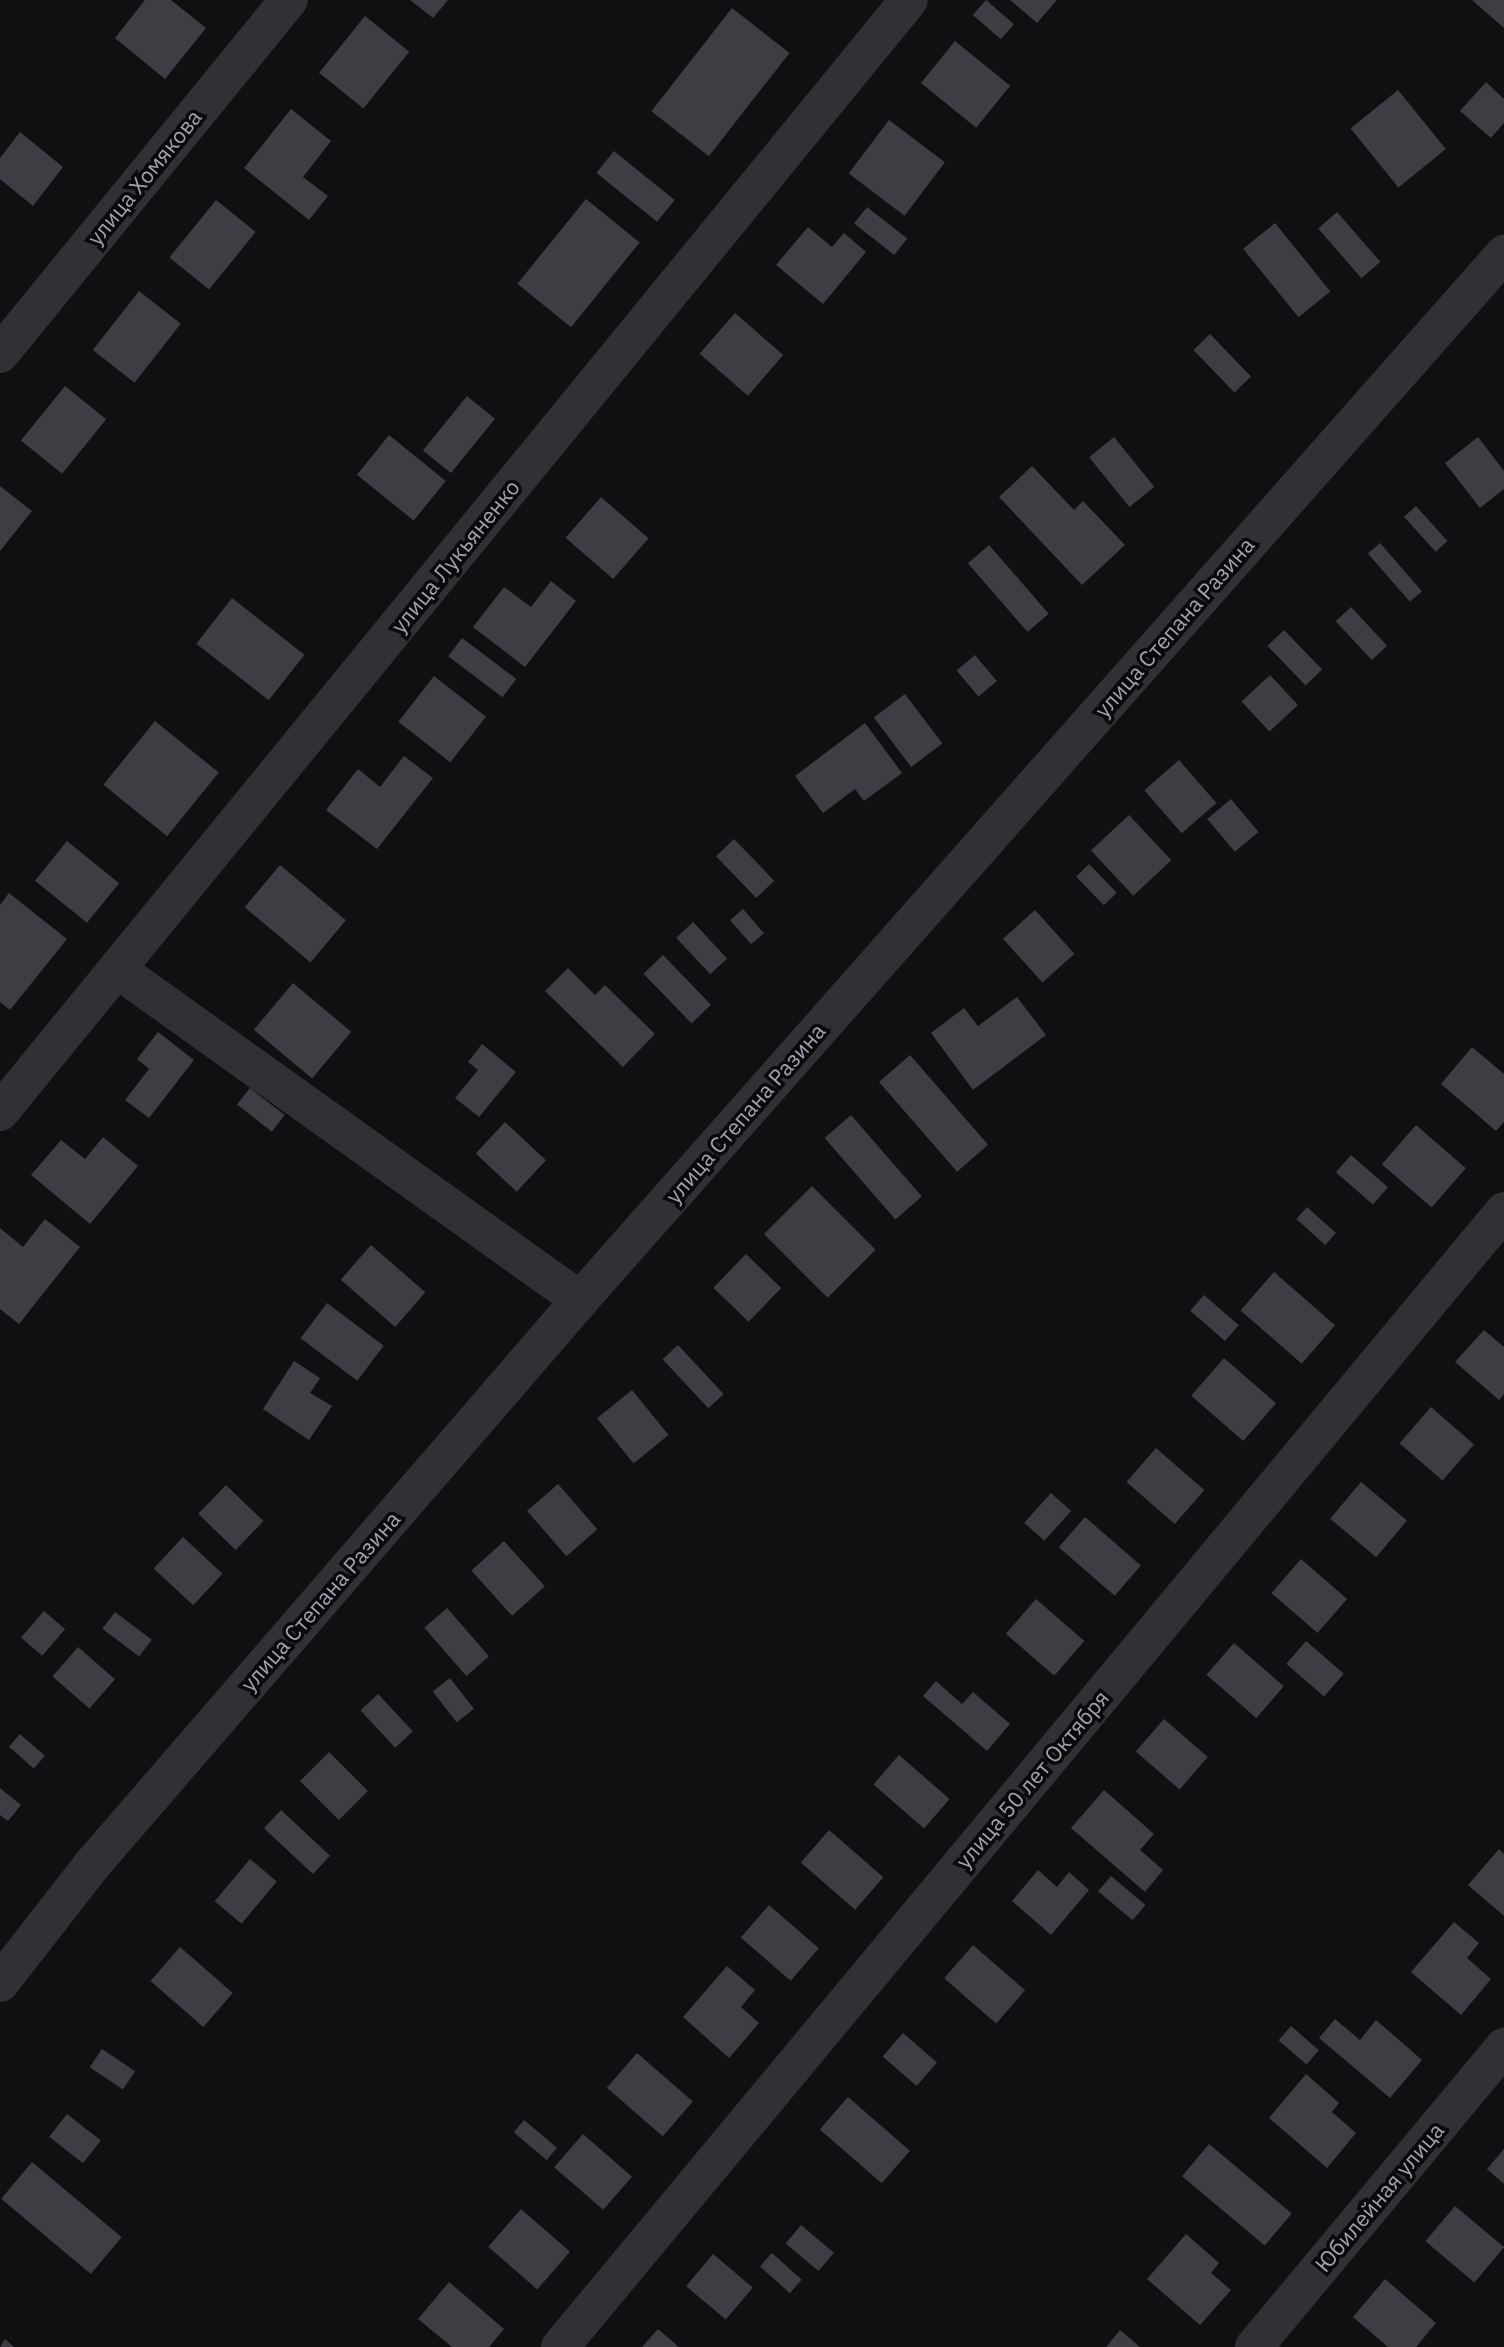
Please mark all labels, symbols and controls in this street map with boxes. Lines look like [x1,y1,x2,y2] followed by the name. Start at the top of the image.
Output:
[81,104,207,250] street label: улица Хомякова
[385,474,525,638] street label: улица Лукьяненко
[1089,532,1259,722] street label: улица Степана Разина
[660,1018,830,1208] street label: улица Степана Разина
[235,1506,405,1696] street label: улица Степана Разина
[950,1685,1114,1873] street label: улица 50 лет Октября
[1309,2117,1449,2277] street label: Юбилейная улица

